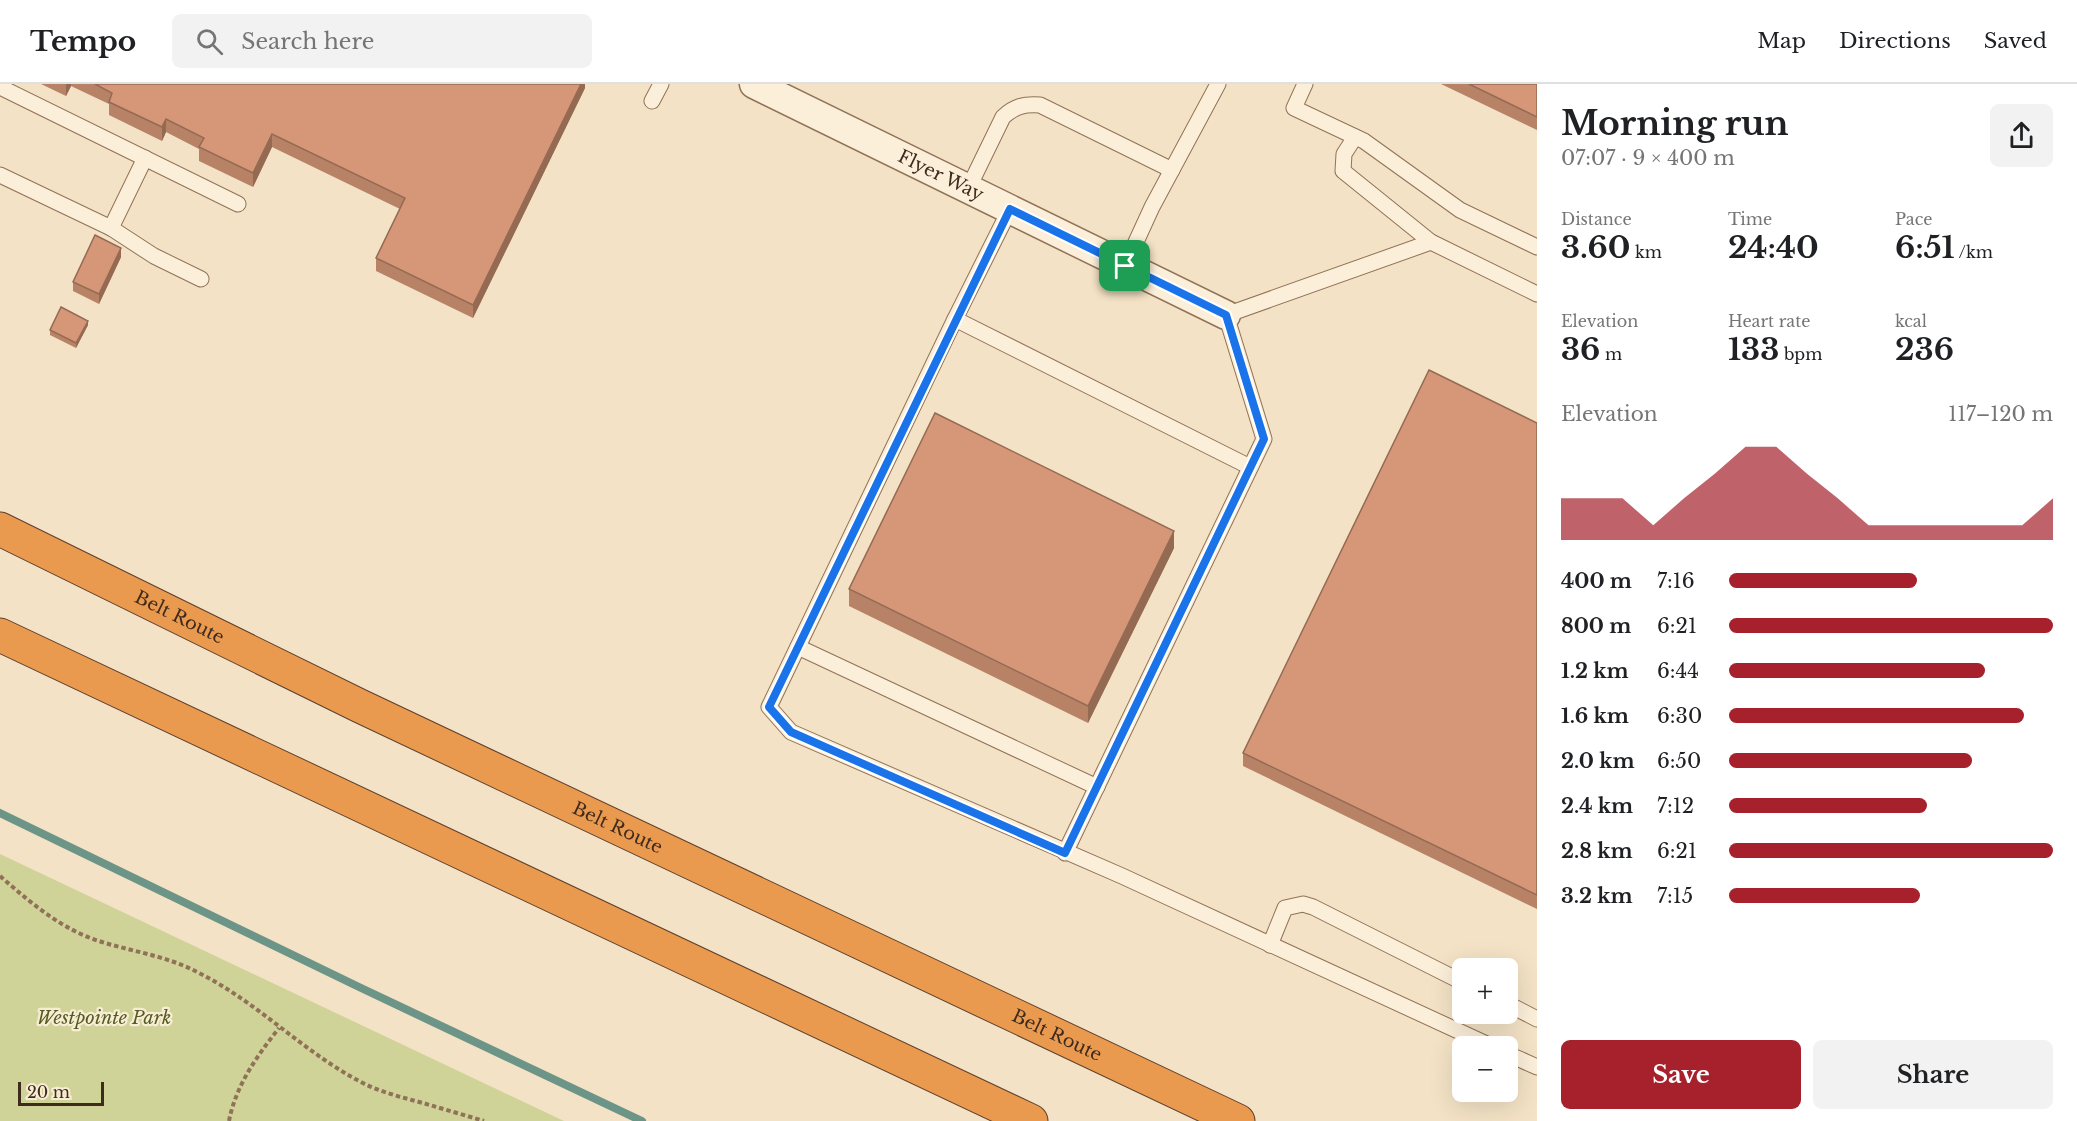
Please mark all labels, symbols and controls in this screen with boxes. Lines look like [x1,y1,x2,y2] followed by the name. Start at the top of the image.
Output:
[172,14,592,68] search box
[30,24,136,59] text: Tempo
[193,25,226,58] icon: search
[241,28,374,55] text: Search here
[1757,28,1806,54] text: Map
[1839,28,1951,54] text: Directions
[1984,28,2047,54] text: Saved
[1561,103,1789,144] text: Morning run
[1990,104,2053,167] button: share
[894,145,988,206] street label: Flyer Way
[1561,146,1735,170] text: 07:07 · 9 × 400 m
[1561,209,1632,229] text: Distance
[1728,209,1772,229] text: Time
[1895,209,1932,229] text: Pace
[1561,229,1630,266] text: 3.60
[1728,229,1819,266] text: 24:40
[1895,229,1955,266] text: 6:51
[1099,240,1150,291] pin
[1630,242,1662,262] text: km
[1955,242,1993,262] text: /km
[1108,249,1141,282] icon: arrive
[1561,311,1638,331] text: Elevation
[1728,311,1810,331] text: Heart rate
[1895,311,1927,331] text: kcal
[1561,331,1600,368] text: 36
[1728,331,1779,368] text: 133
[1895,331,1954,368] text: 236
[1600,344,1622,364] text: m
[1779,344,1822,364] text: bpm
[1561,402,1658,426] text: Elevation
[1948,402,2053,426] text: 117–120 m
[1561,569,1632,593] text: 400 m
[1657,569,1695,593] text: 7:16
[131,586,228,649] street label: Belt Route
[1561,614,1631,638] text: 800 m
[1657,614,1697,638] text: 6:21
[1561,659,1629,683] text: 1.2 km
[1657,659,1699,683] text: 6:44
[1561,704,1629,728] text: 1.6 km
[1657,704,1702,728] text: 6:30
[1561,749,1635,773] text: 2.0 km
[1657,749,1701,773] text: 6:50
[1561,794,1633,818] text: 2.4 km
[1657,794,1694,818] text: 7:12
[569,797,666,858] street label: Belt Route
[1561,839,1633,863] text: 2.8 km
[1657,839,1697,863] text: 6:21
[1561,884,1633,908] text: 3.2 km
[1657,884,1693,908] text: 7:15
[1452,958,1518,1102] map controls
[1452,958,1518,1024] button: +
[1008,1005,1105,1066] street label: Belt Route
[37,1007,171,1029] park label: Westpointe Park
[1452,1036,1518,1102] button: −
[1561,1040,1801,1109] button: Save
[1813,1040,2053,1109] button: Share
[18,1079,104,1106] scale bar
[27,1082,70,1102] text: 20 m

